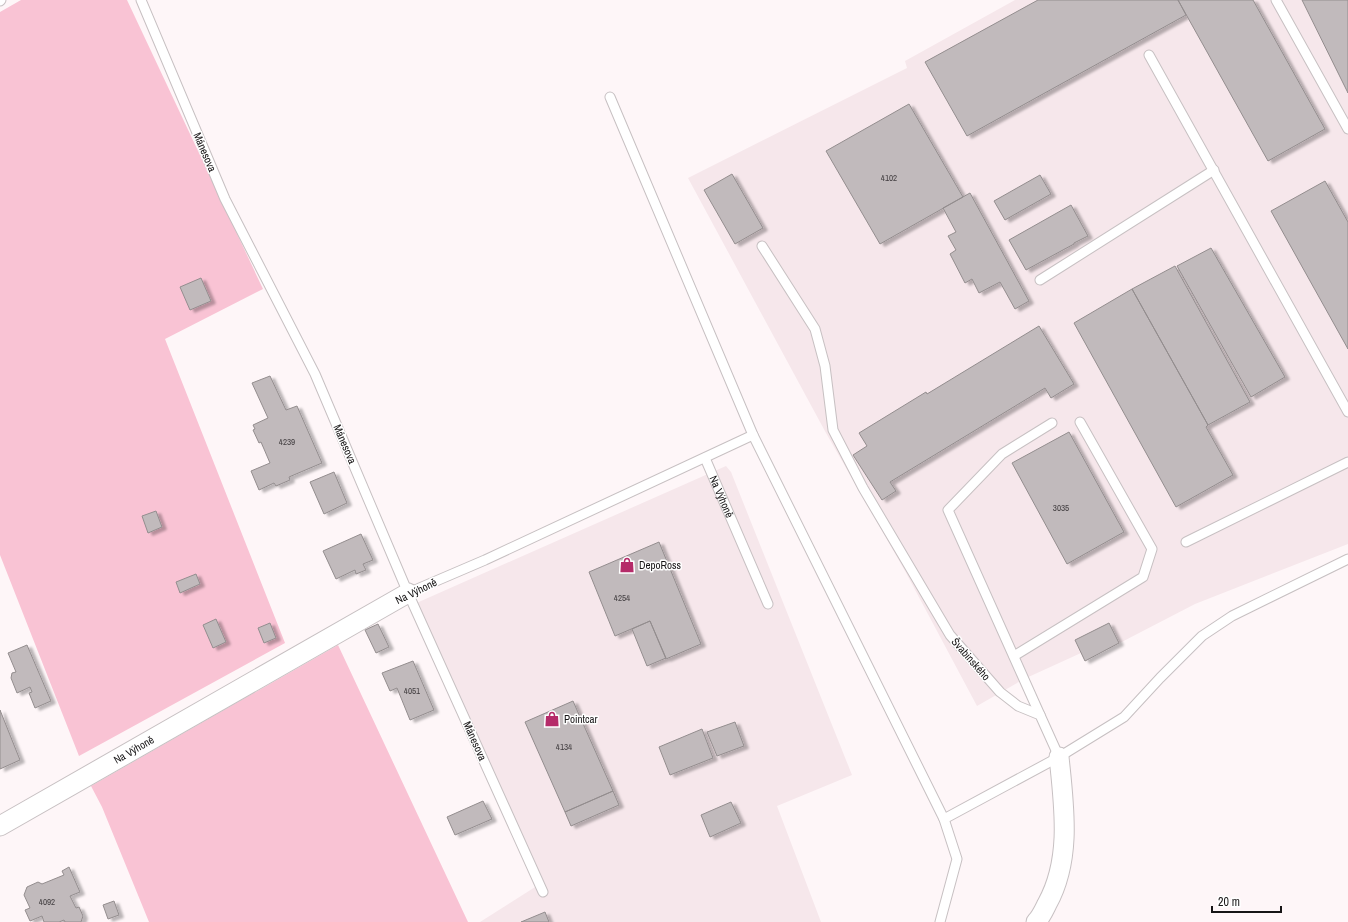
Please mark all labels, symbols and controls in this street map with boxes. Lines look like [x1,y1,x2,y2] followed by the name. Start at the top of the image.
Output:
[190,130,220,174] street label: Mánesova
[881,172,897,184] house number: 4102
[330,422,360,466] street label: Mánesova
[279,436,295,448] house number: 4239
[706,473,737,520] street label: Na Výhoně
[1053,502,1069,514] house number: 3035
[618,556,636,574] shop icon: DepoRoss
[639,558,682,572] place label: DepoRoss
[393,575,439,607] street label: Na Výhoně
[614,592,630,604] house number: 4254
[949,635,993,683] street label: Švabinského
[404,685,420,697] house number: 4051
[543,710,561,728] shop icon: Pointcar
[564,712,598,726] place label: Pointcar
[460,719,490,763] street label: Mánesova
[111,733,156,767] street label: Na Výhoně
[556,741,572,753] house number: 4134
[1212,888,1281,914] scale bar
[1218,894,1240,910] text: 20 m
[39,896,55,908] house number: 4092

